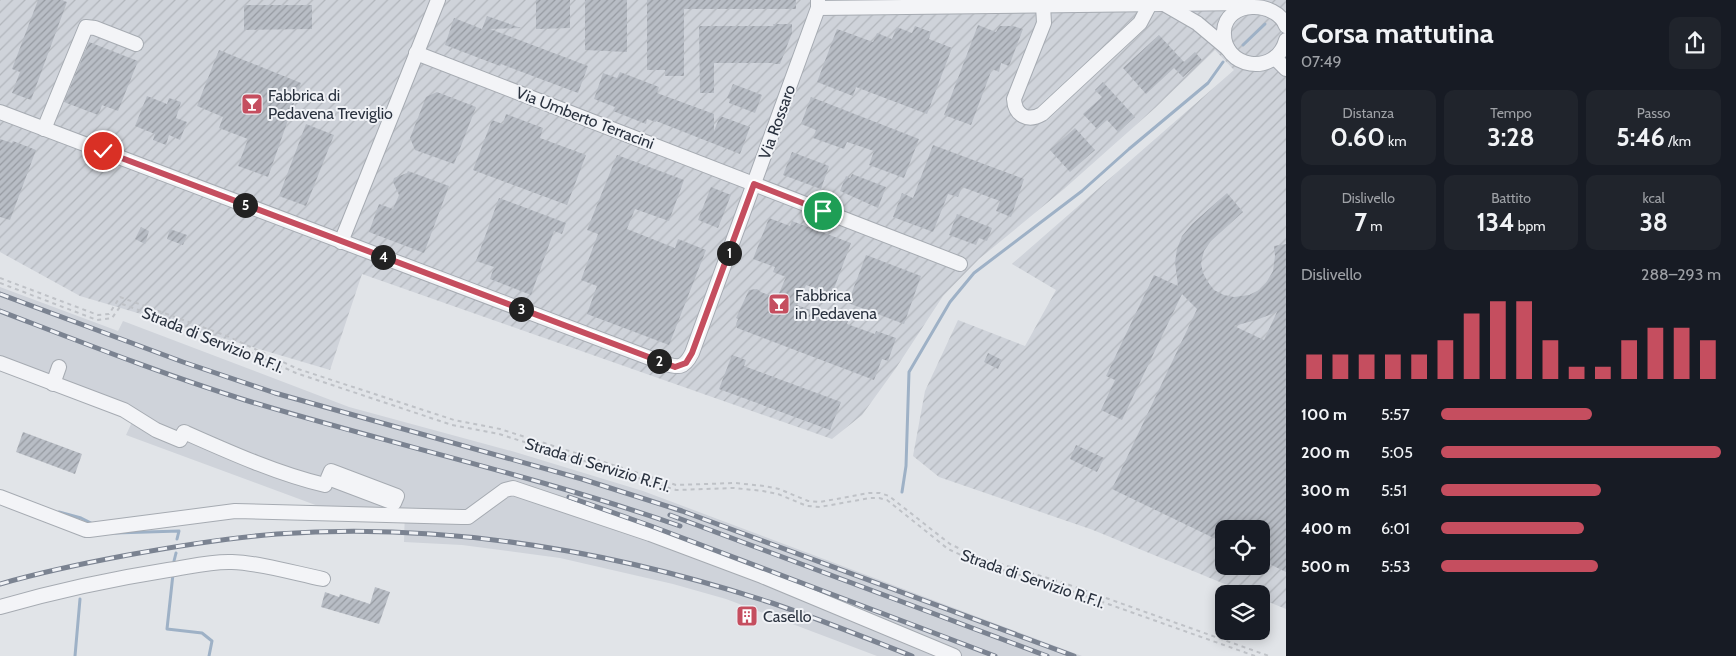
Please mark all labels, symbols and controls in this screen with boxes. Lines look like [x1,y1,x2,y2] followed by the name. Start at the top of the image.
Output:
[1301,16,1494,50] text: Corsa mattutina
[1669,17,1721,69] button: share
[1301,52,1342,71] text: 07:49
[755,82,799,162] street label: Via Rossaro
[513,83,657,153] street label: Via Umberto Terracini
[268,86,393,123] place label: Fabbrica di Pedavena Treviglio
[240,92,264,116] bar icon: Fabbrica di Pedavena Treviglio
[1343,104,1394,122] text: Distanza
[1490,104,1532,122] text: Tempo
[1637,104,1671,122] text: Passo
[1330,122,1385,152] text: 0.60
[1487,122,1535,152] text: 3:28
[1616,122,1665,152] text: 5:46
[82,130,124,172] pin
[1385,132,1407,150] text: km
[1665,132,1691,150] text: /km
[89,137,117,165] icon: check
[1342,189,1395,207] text: Dislivello
[1491,189,1531,207] text: Battito
[1642,189,1665,207] text: kcal
[802,190,844,232] pin
[232,192,258,218] pin: 5
[242,196,249,214] text: 5
[809,197,837,225] icon: arrive
[1354,207,1367,237] text: 7
[1476,207,1515,237] text: 134
[1639,207,1668,237] text: 38
[1367,217,1382,235] text: m
[1515,217,1546,235] text: bpm
[716,240,742,266] pin: 1
[370,244,396,270] pin: 4
[727,244,732,262] text: 1
[379,248,388,266] text: 4
[1301,265,1362,284] text: Dislivello
[1641,265,1721,284] text: 288–293 m
[795,286,877,323] place label: Fabbrica in Pedavena
[767,292,791,316] bar icon: Fabbrica in Pedavena
[508,296,534,322] pin: 3
[518,300,525,318] text: 3
[139,303,287,377] street label: Strada di Servizio R.F.I.
[646,348,672,374] pin: 2
[656,352,663,370] text: 2
[1301,405,1347,424] text: 100 m
[1381,405,1410,424] text: 5:57
[523,434,673,496] street label: Strada di Servizio R.F.I.
[1301,443,1350,462] text: 200 m
[1381,443,1413,462] text: 5:05
[1301,481,1350,500] text: 300 m
[1381,481,1407,500] text: 5:51
[1301,519,1351,538] text: 400 m
[1381,519,1410,538] text: 6:01
[1215,520,1270,640] map controls
[1215,520,1270,575] button: locate
[958,545,1108,613] street label: Strada di Servizio R.F.I.
[1301,557,1350,576] text: 500 m
[1381,557,1410,576] text: 5:53
[1215,585,1270,640] button: layers
[735,604,759,628] building icon: Casello
[763,607,812,626] place label: Casello

